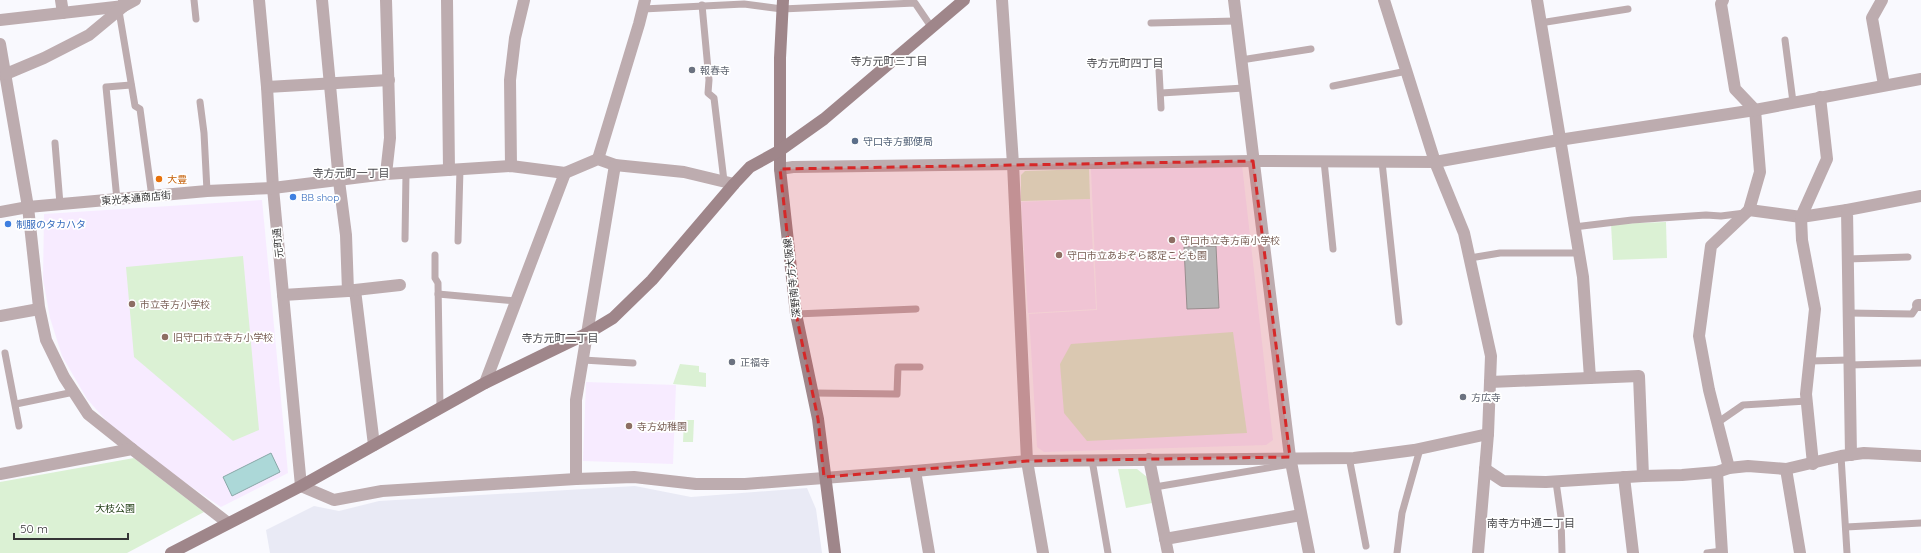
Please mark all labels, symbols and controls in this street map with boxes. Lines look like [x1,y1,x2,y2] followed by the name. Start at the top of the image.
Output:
[851,54,928,68] district label: 寺方元町三丁目
[1087,56,1164,70] district label: 寺方元町四丁目
[700,64,730,77] place label: 報春寺
[687,65,697,75] marker: 報春寺
[863,135,933,148] place label: 守口寺方郵便局
[850,136,860,146] marker: 守口寺方郵便局
[313,166,390,180] district label: 寺方元町一丁目
[167,173,187,186] place label: 大豊
[154,174,164,184] marker: 大豊
[101,188,171,208] street label: 東光本通商店街
[301,191,339,204] place label: BB shop
[288,192,298,202] marker: BB shop
[16,218,86,231] place label: 制服のタカハタ
[3,219,13,229] marker: 制服のタカハタ
[270,227,286,259] street label: 元町通
[1180,234,1280,247] place label: 守口市立寺方南小学校
[1167,235,1177,245] marker: 守口市立寺方南小学校
[781,238,803,318] street label: 深野南寺方大阪線
[1067,249,1207,262] place label: 守口市立あおぞら認定こども園
[1054,250,1064,260] marker: 守口市立あおぞら認定こども園
[140,298,210,311] place label: 市立寺方小学校
[127,299,137,309] marker: 市立寺方小学校
[173,331,273,344] place label: 旧守口市立寺方小学校
[522,331,599,345] district label: 寺方元町二丁目
[160,332,170,342] marker: 旧守口市立寺方小学校
[740,356,770,369] place label: 正福寺
[727,357,737,367] marker: 正福寺
[1471,391,1501,404] place label: 方広寺
[1458,392,1468,402] marker: 方広寺
[637,420,687,433] place label: 寺方幼稚園
[624,421,634,431] marker: 寺方幼稚園
[95,502,135,515] park label: 大枝公園
[14,515,128,541] scale bar
[1487,516,1575,530] district label: 南寺方中通二丁目
[20,521,48,536] text: 50 m

